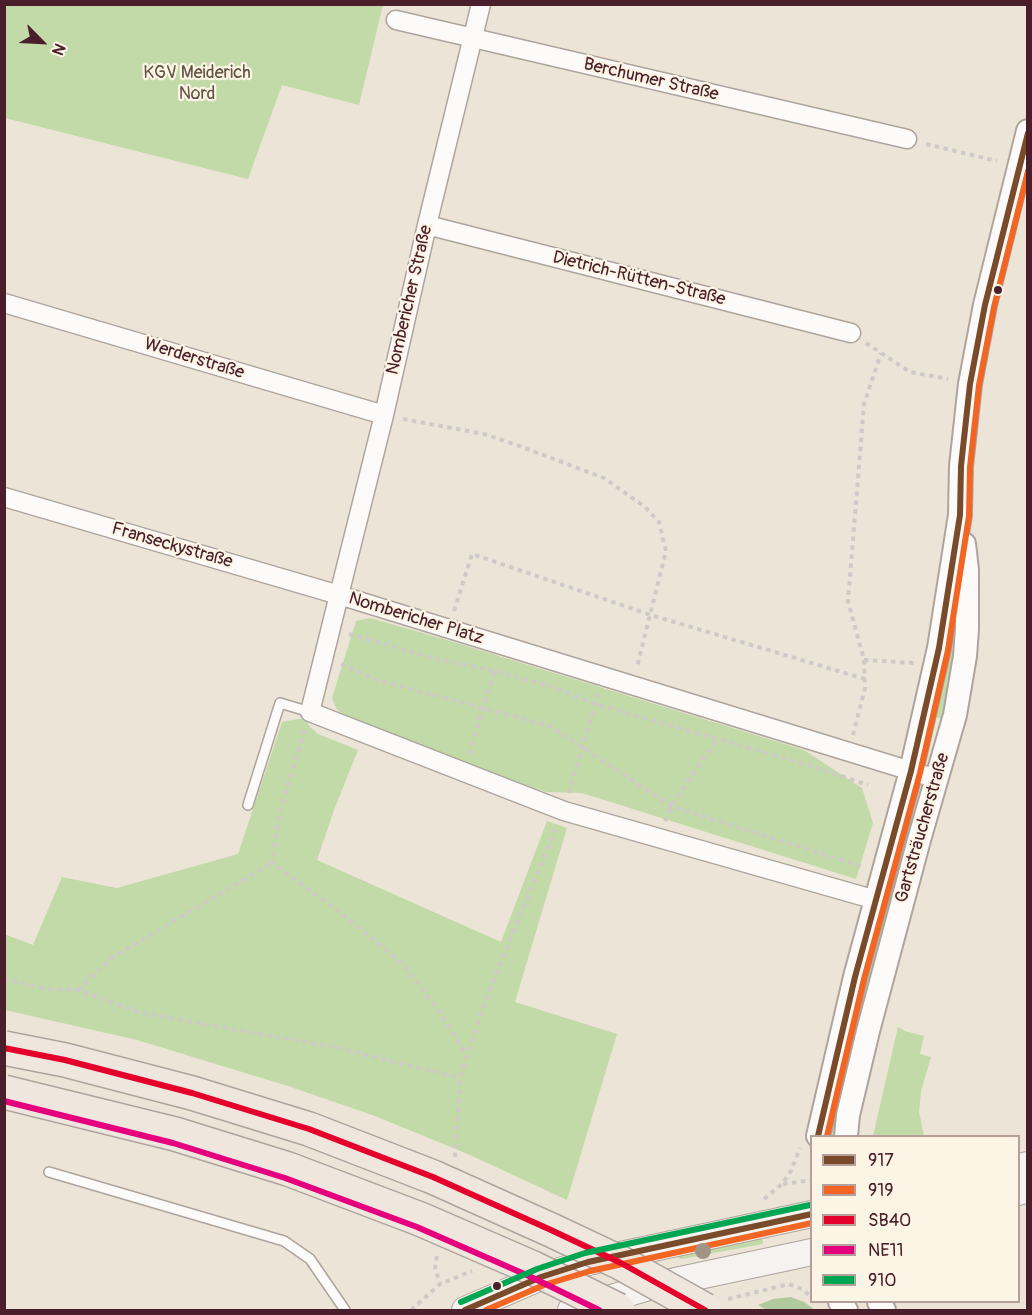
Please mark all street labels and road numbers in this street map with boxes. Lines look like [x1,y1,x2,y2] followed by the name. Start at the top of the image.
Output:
[581,54,721,106] street label: Berchumer Straße
[382,223,438,377] street label: Nombericher Straße
[550,247,728,311] street label: Dietrich-Rütten-Straße
[141,334,247,384] street label: Werderstraße
[109,518,235,574] street label: Franseckystraße
[346,588,486,650] street label: Nombericher Platz
[891,751,955,905] street label: Gartsträucherstraße

